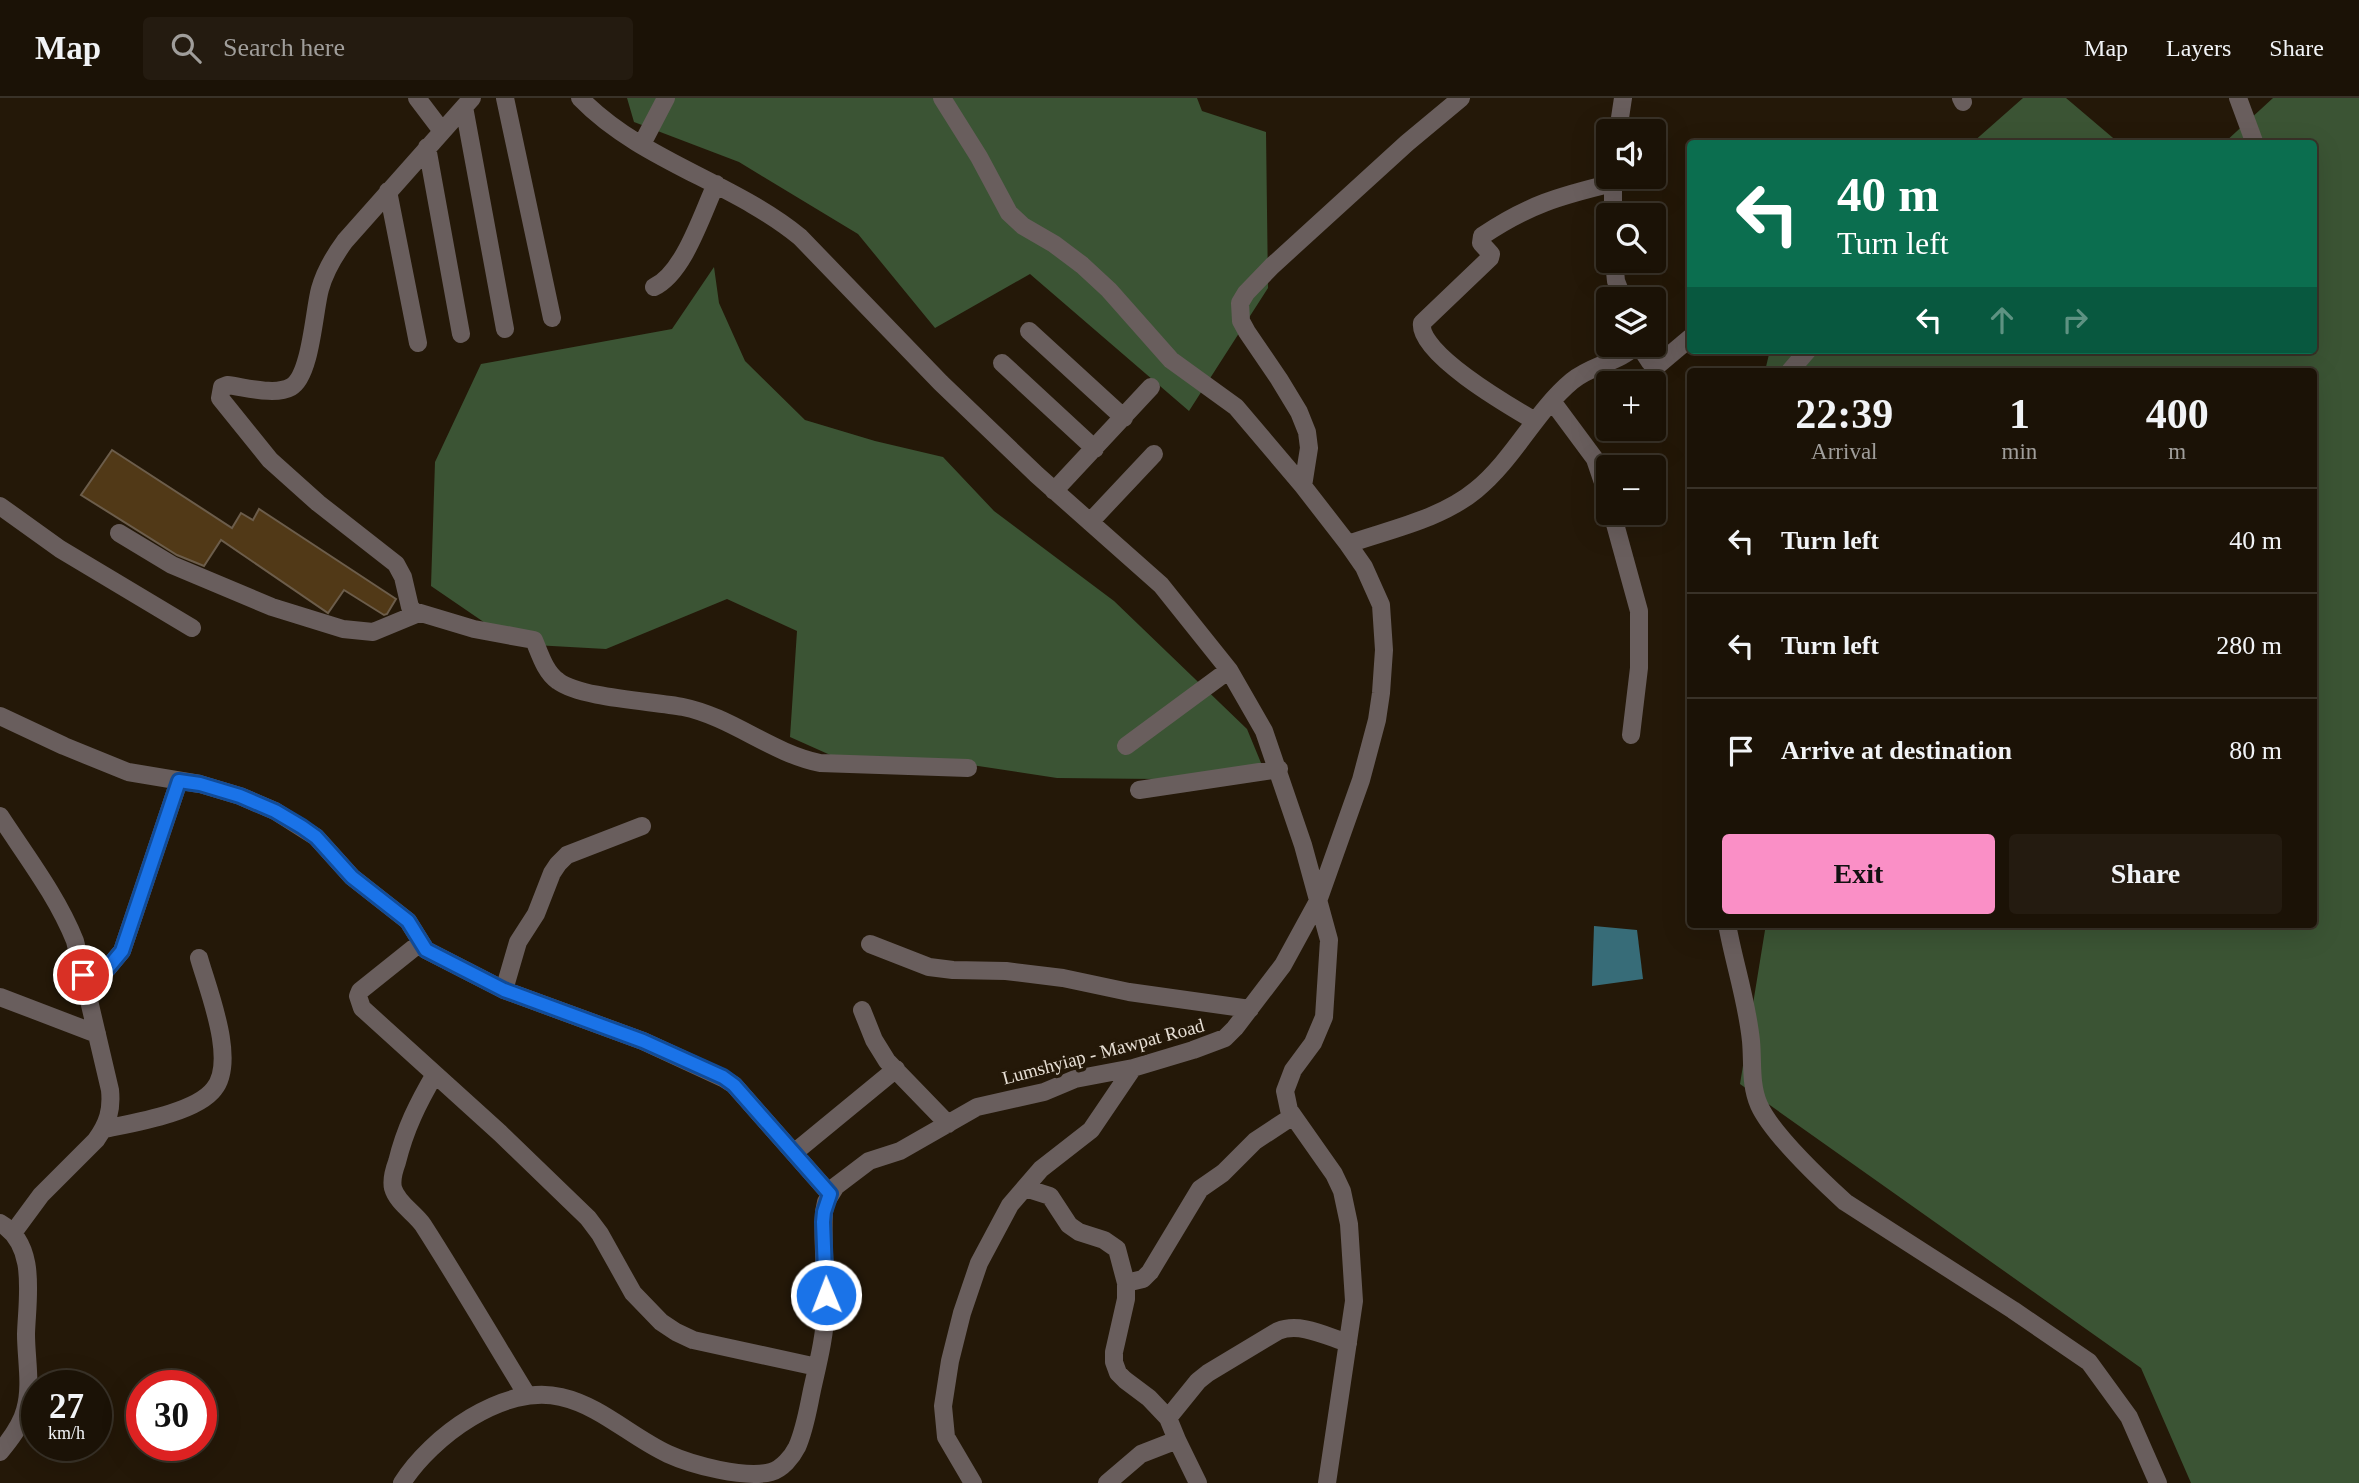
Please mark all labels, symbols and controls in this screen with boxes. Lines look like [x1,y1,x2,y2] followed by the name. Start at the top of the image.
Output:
[143,17,633,80] search box
[167,29,205,67] icon: search
[35,30,101,66] text: Map
[223,33,345,62] text: Search here
[2084,35,2128,61] text: Map
[2166,35,2231,61] text: Layers
[2269,35,2324,61] text: Share
[1596,119,1666,525] map controls
[1596,119,1666,189] button: sound
[1837,167,1939,222] text: 40 m
[1722,168,1813,259] icon: left
[1596,203,1666,273] button: search
[1837,225,1949,261] text: Turn left
[1596,287,1666,357] button: layers
[1910,301,1948,339] icon: left
[1983,301,2021,339] icon: ahead
[2056,301,2094,339] icon: right
[1596,371,1666,441] button: +
[1795,391,1893,437] text: 22:39
[2009,391,2030,437] text: 1
[2146,391,2209,437] text: 400
[1811,439,1878,464] text: Arrival
[2002,439,2037,464] text: min
[2168,439,2186,464] text: m
[1596,455,1666,525] button: −
[1722,522,1760,560] icon: left
[1781,526,1879,555] text: Turn left
[2229,526,2282,555] text: 40 m
[1722,627,1760,665] icon: left
[1781,631,1879,660] text: Turn left
[2216,631,2282,660] text: 280 m
[1722,732,1760,770] icon: arrive
[1781,736,2012,765] text: Arrive at destination
[2229,736,2282,765] text: 80 m
[1722,834,1995,914] button: Exit
[2009,834,2282,914] button: Share
[53,945,113,1005] pin
[64,956,102,994] icon: arrive
[1000,1014,1207,1089] street label: Lumshyiap - Mawpat Road
[789,1258,863,1332] position arrow
[126,1370,217,1461] speed limit sign: 30
[49,1387,84,1426] text: 27
[48,1423,85,1443] text: km/h

